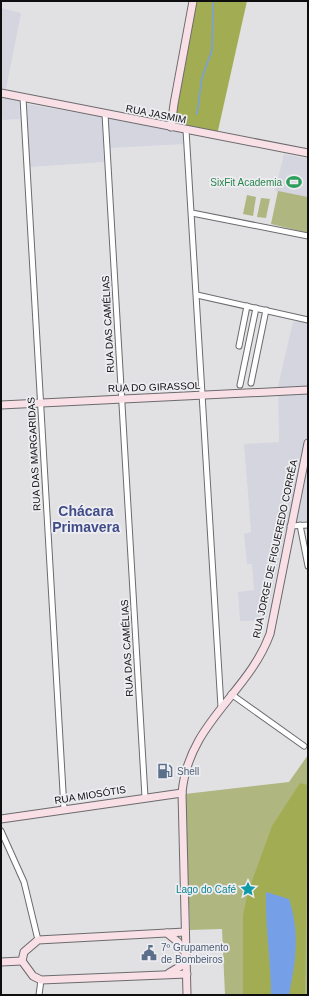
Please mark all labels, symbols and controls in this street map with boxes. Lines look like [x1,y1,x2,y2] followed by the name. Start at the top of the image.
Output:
[125,103,187,125] street label: RUA JASMIM
[285,173,303,191] sports icon: SixFit Academia
[210,177,282,188] place label: SixFit Academia
[99,275,116,373] street label: RUA DAS CAMÉLIAS
[108,380,201,394] street label: RUA DO GIRASSOL
[26,397,42,511] street label: RUA DAS MARGARIDAS
[250,458,299,639] street label: RUA JORGE DE FIGUEREDO CORRÊA
[52,503,120,535] district label: Chácara Primavera
[118,599,135,697] street label: RUA DAS CAMÉLIAS
[156,762,174,780] fuel station icon: Shell
[177,766,199,777] place label: Shell
[53,783,127,806] street label: RUA MIOSÓTIS
[239,880,257,898] place icon: Lago do Café
[176,884,236,895] place label: Lago do Café
[161,942,229,965] place label: 7º Grupamento de Bombeiros
[140,944,158,962] public building icon: 7º Grupamento de Bombeiros

